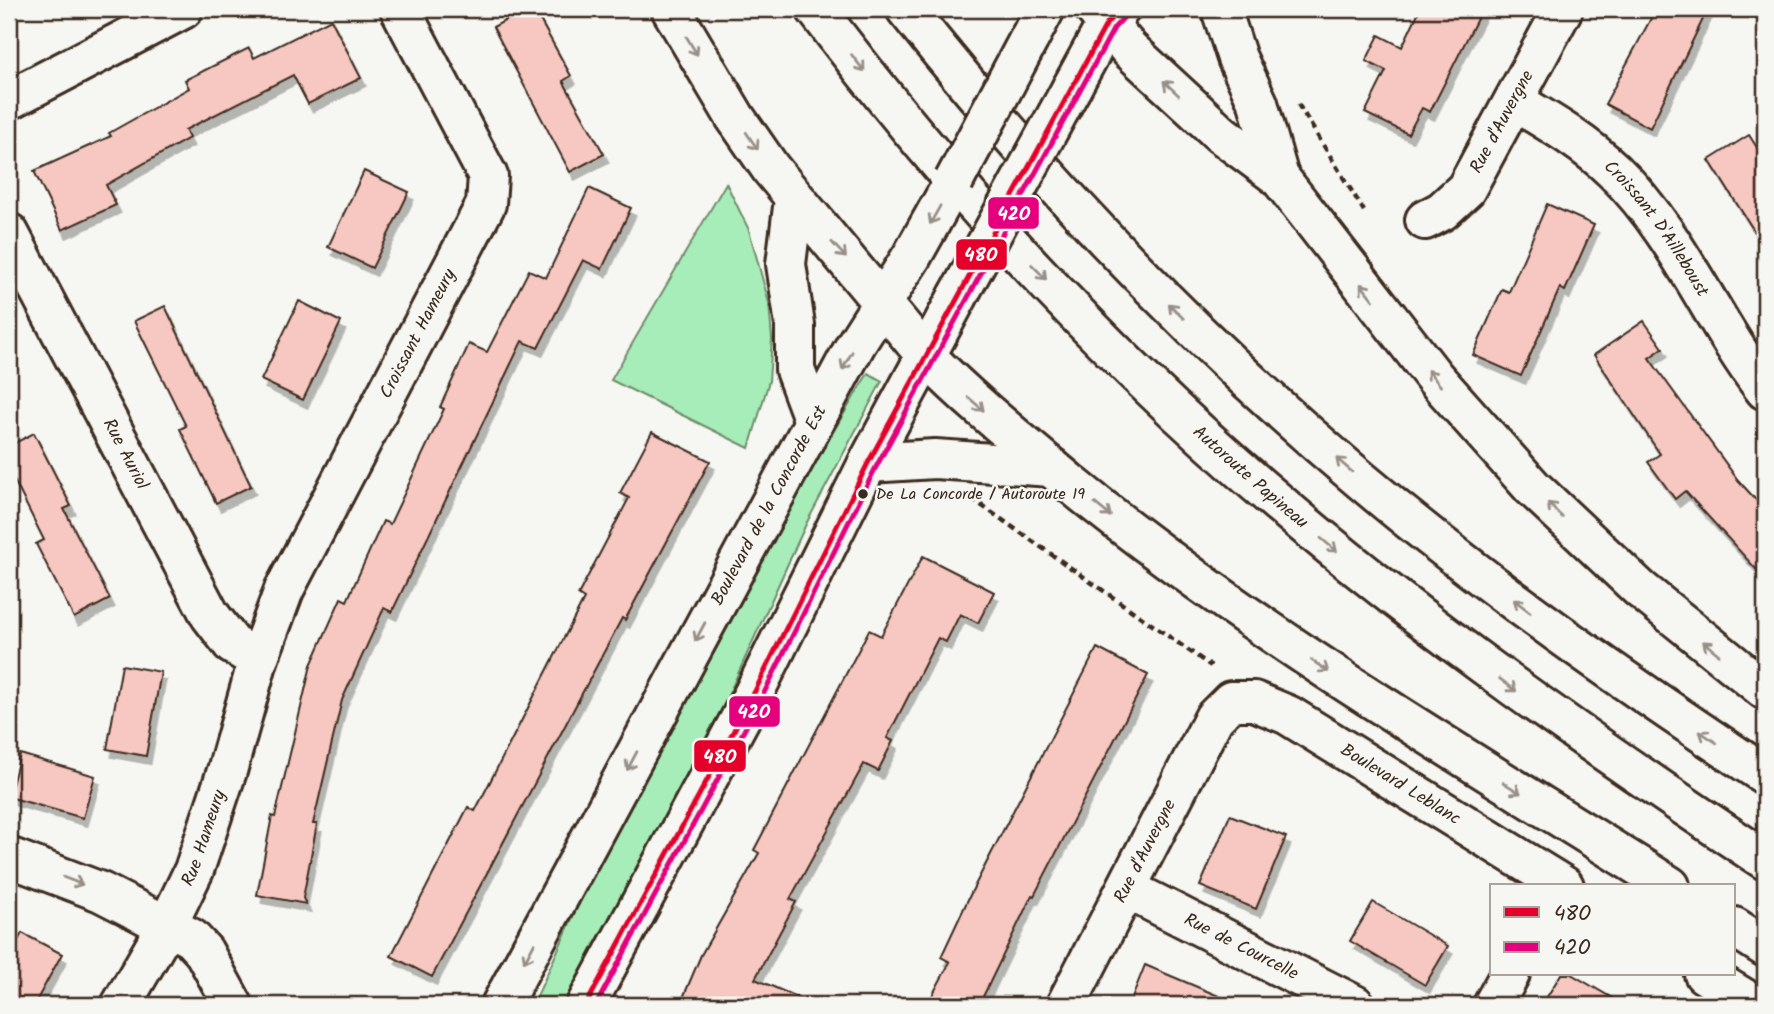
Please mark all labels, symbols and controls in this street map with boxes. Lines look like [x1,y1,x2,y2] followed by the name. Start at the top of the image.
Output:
[686,36,700,56] one-way arrow
[851,53,866,71] one-way arrow
[1462,65,1542,179] street label: Rue d'Auvergne
[1162,80,1180,96] one-way arrow
[745,131,759,151] one-way arrow
[1596,153,1717,304] street label: Croissant D'Ailleboust
[987,196,1040,230] line badge: 42O
[997,200,1031,230] text: 42O
[928,204,941,225] one-way arrow
[955,238,1008,271] line badge: 48O
[831,241,847,259] one-way arrow
[964,241,998,271] text: 48O
[372,263,464,404] street label: Croissant Hameury
[1030,263,1047,280] one-way arrow
[1360,283,1375,301] one-way arrow
[1168,303,1185,320] one-way arrow
[840,350,853,371] one-way arrow
[1427,369,1442,387] one-way arrow
[967,396,985,412] one-way arrow
[704,399,835,611] street label: Boulevard de la Concorde Est
[95,413,156,496] street label: Rue Auriol
[1186,419,1315,537] street label: Autoroute Papineau
[1335,457,1353,473] one-way arrow
[876,482,1085,507] place label: De La Concorde / Autoroute 19
[856,487,870,501] marker: De La Concorde / Autoroute 19
[1547,501,1564,518] one-way arrow
[1094,503,1112,518] one-way arrow
[1320,537,1338,553] one-way arrow
[1513,599,1532,614] one-way arrow
[693,622,707,642] one-way arrow
[1702,641,1720,656] one-way arrow
[1310,658,1329,673] one-way arrow
[1499,677,1518,692] one-way arrow
[728,695,781,728] line badge: 42O
[737,698,771,728] text: 42O
[1699,730,1719,744] one-way arrow
[1335,736,1466,833] street label: Boulevard Leblanc
[693,739,747,773] line badge: 48O
[703,743,737,773] text: 48O
[624,750,638,770] one-way arrow
[1502,780,1521,795] one-way arrow
[174,785,234,891] street label: Rue Hameury
[1106,794,1184,908] street label: Rue d'Auvergne
[61,875,83,888] one-way arrow
[1490,884,1736,976] legend
[1554,898,1591,931] text: 48O
[1179,906,1304,988] street label: Rue de Courcelle
[1554,932,1591,965] text: 42O
[522,942,535,963] one-way arrow

